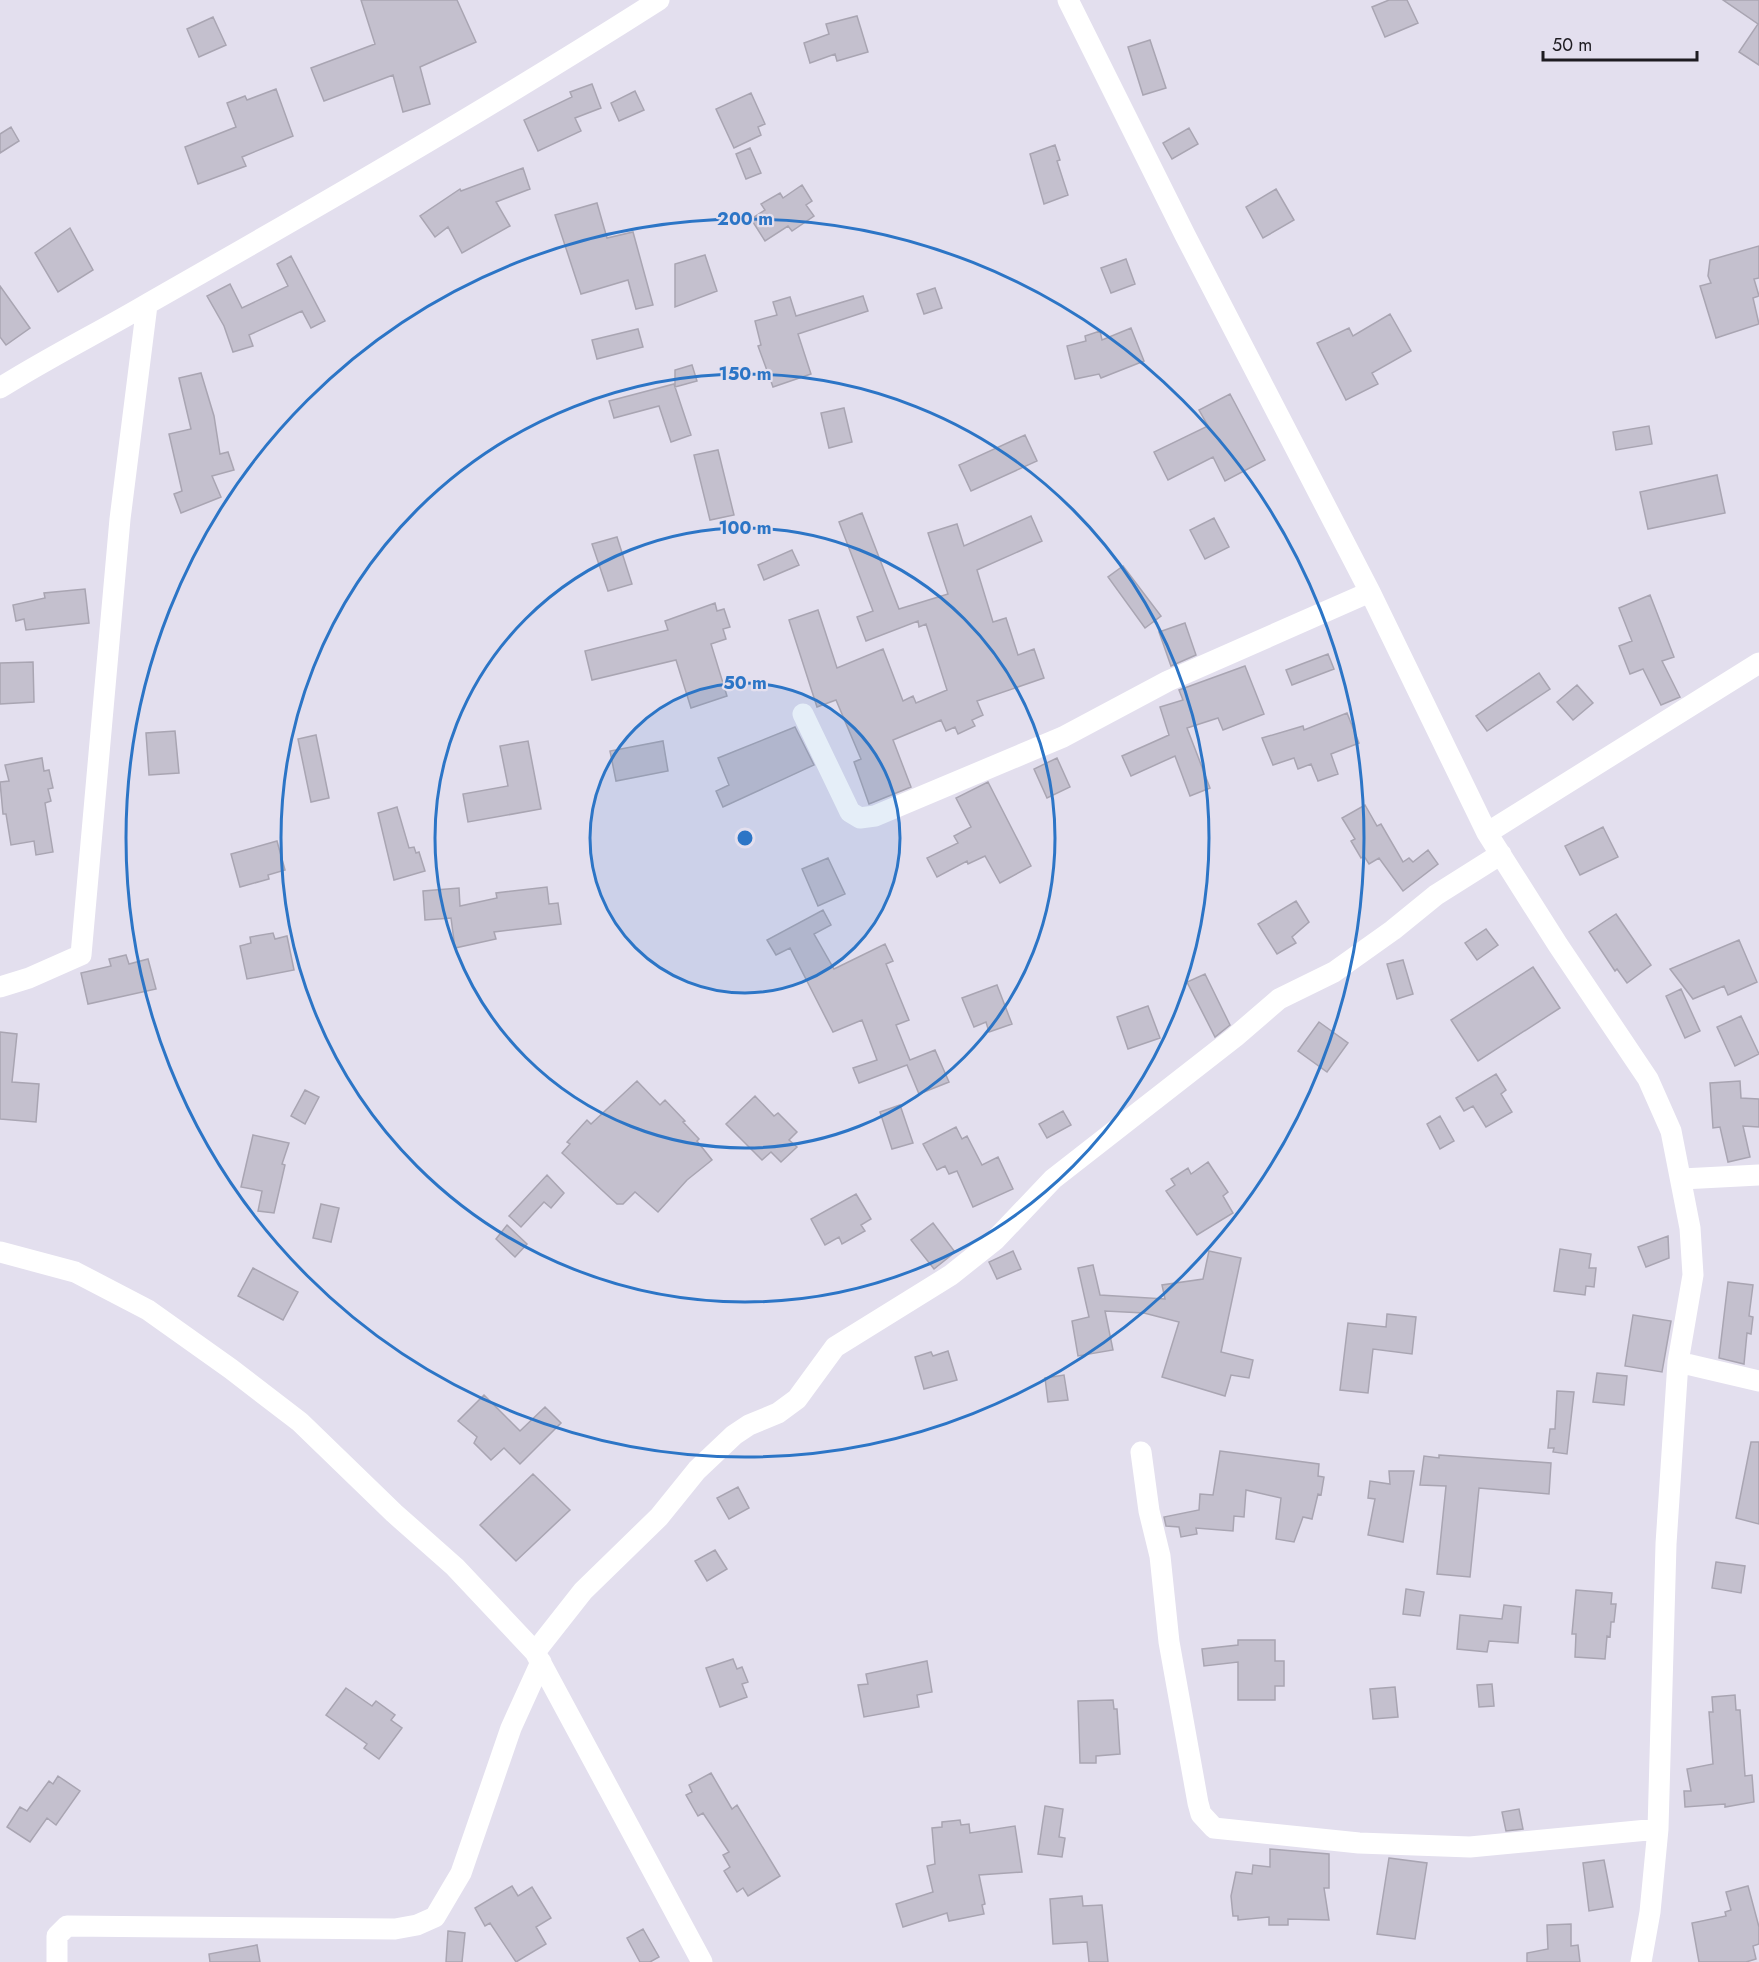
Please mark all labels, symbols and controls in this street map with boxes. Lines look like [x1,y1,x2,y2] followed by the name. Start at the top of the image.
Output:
[1543,24,1698,62] scale bar
[1552,32,1592,58] text: 50 m
[717,206,773,232] text: 200 m
[719,361,771,387] text: 150 m
[718,515,772,541] text: 100 m
[723,670,767,696] text: 50 m
[735,828,755,848] centre of rings

